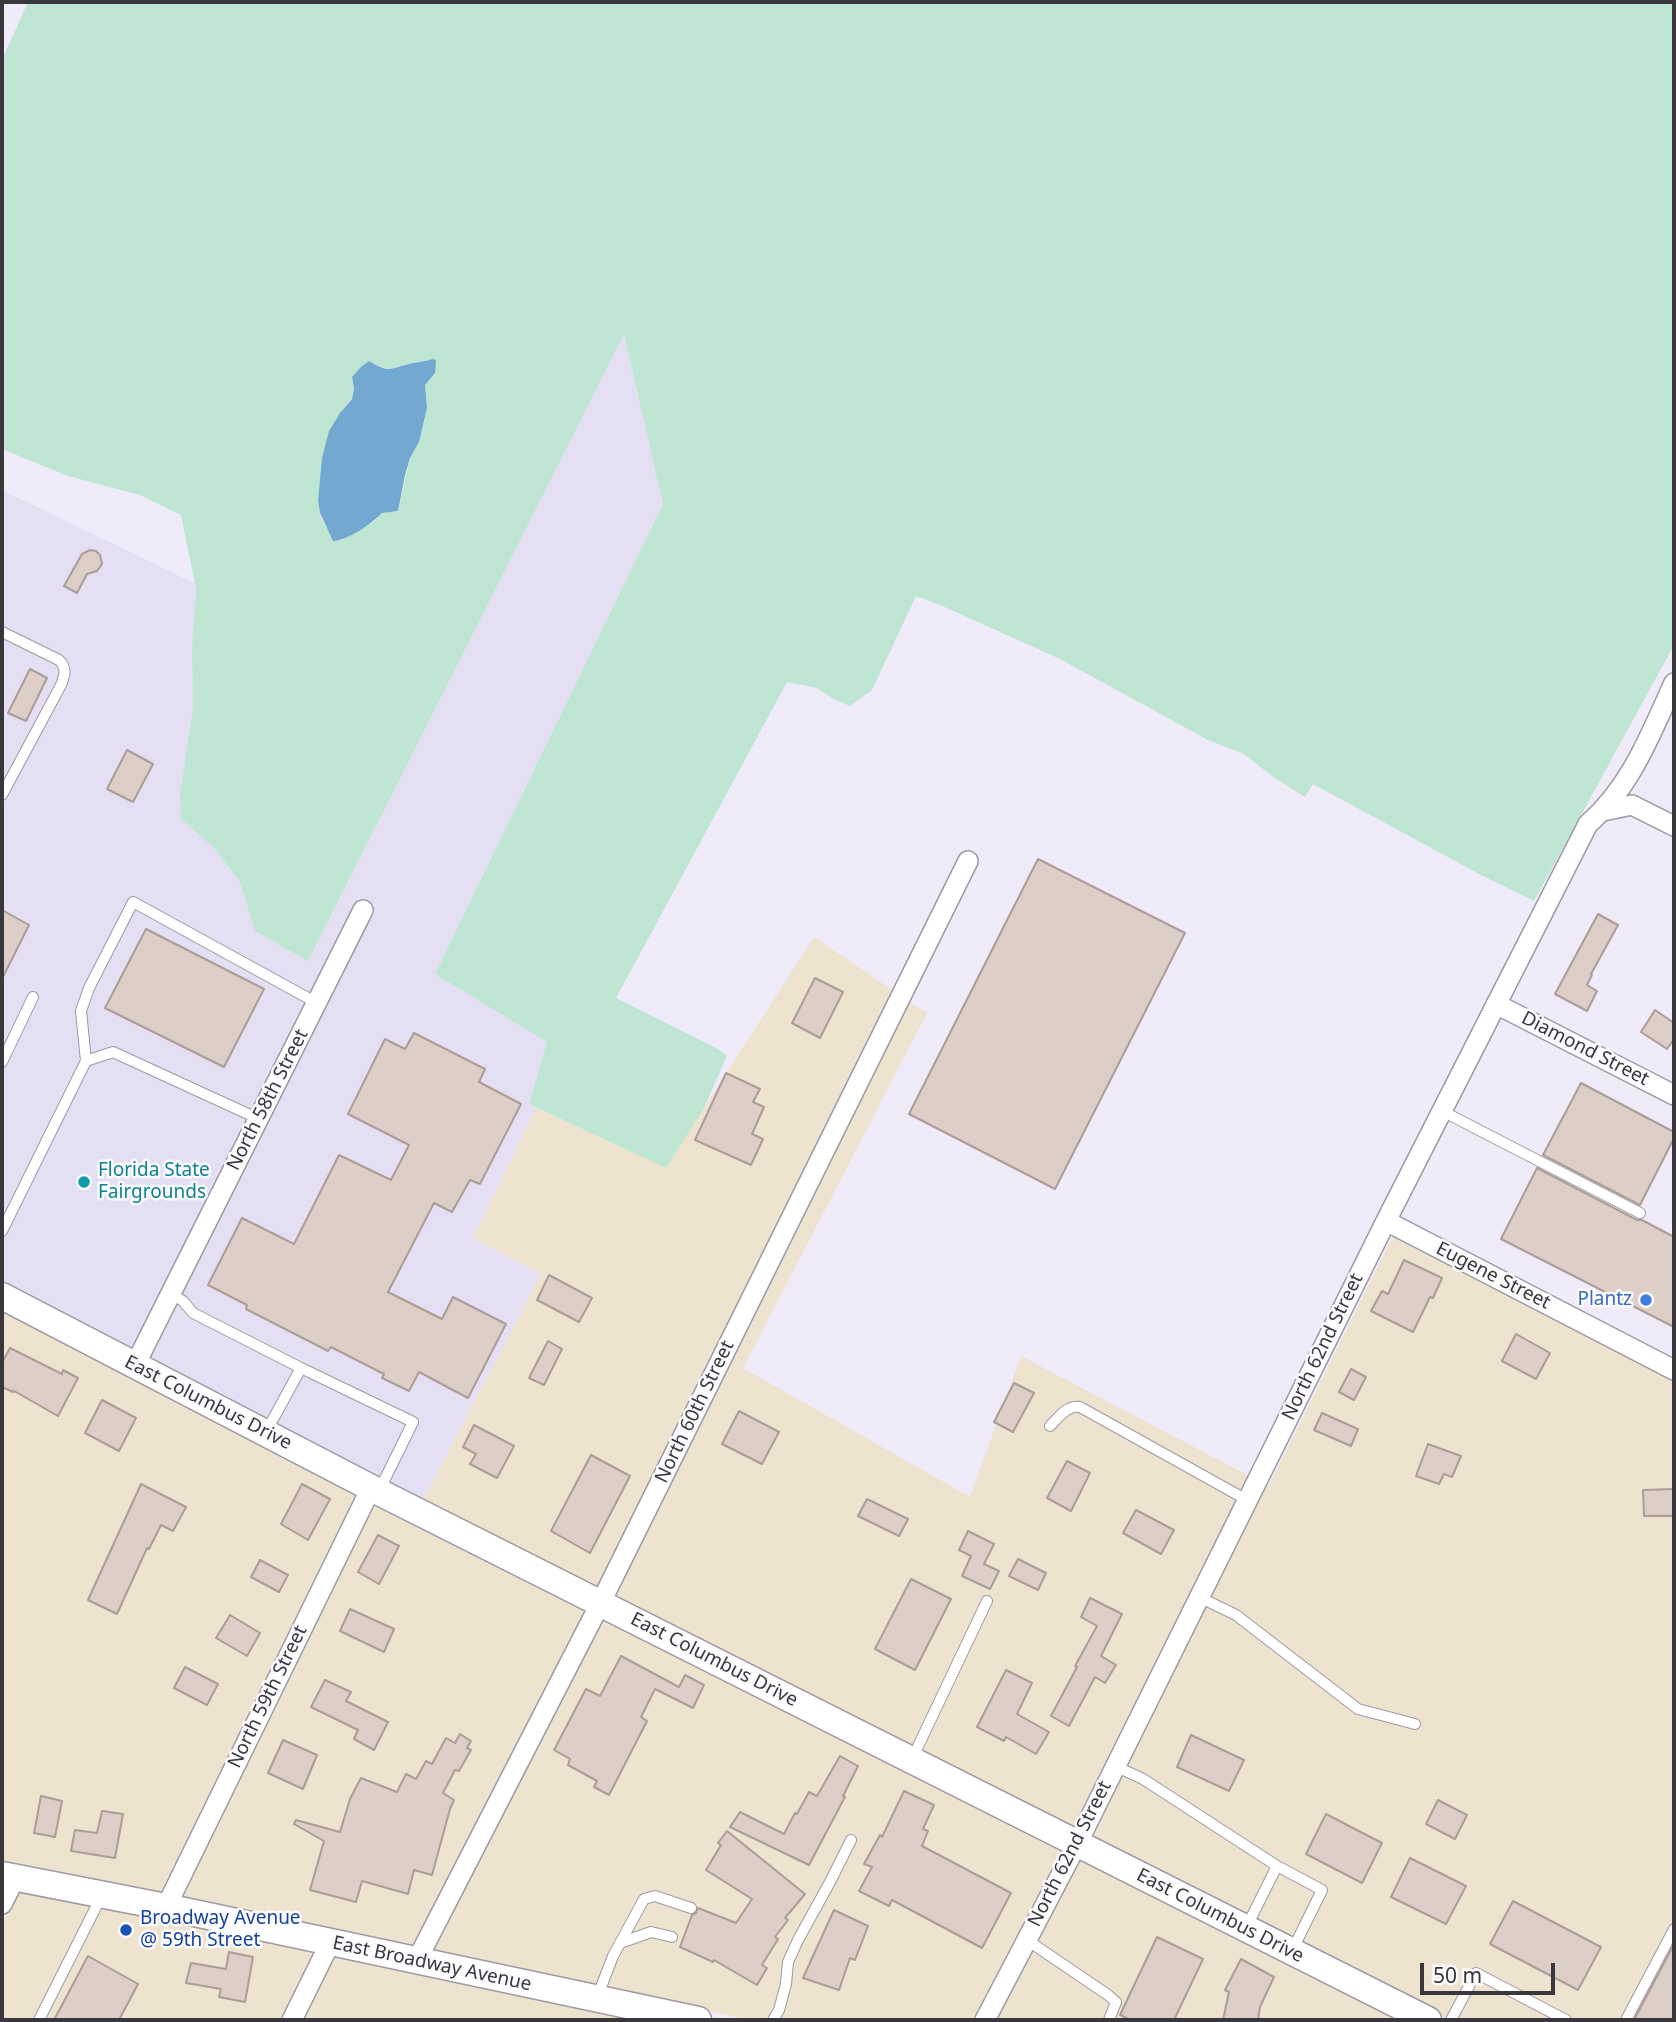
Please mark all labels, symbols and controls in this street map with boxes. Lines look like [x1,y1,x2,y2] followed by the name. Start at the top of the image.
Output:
[1517,1007,1653,1091] street label: Diamond Street
[223,1025,313,1175] street label: North 58th Street
[98,1160,210,1204] place label: Florida State Fairgrounds
[76,1174,92,1190] marker: Florida State Fairgrounds
[1432,1237,1554,1315] street label: Eugene Street
[1278,1270,1368,1424] street label: North 62nd Street
[1577,1289,1632,1311] place label: Plantz
[1638,1292,1654,1308] marker: Plantz
[651,1337,739,1487] street label: North 60th Street
[121,1351,295,1455] street label: East Columbus Drive
[627,1608,801,1712] street label: East Columbus Drive
[224,1622,312,1772] street label: North 59th Street
[1023,1777,1117,1931] street label: North 62nd Street
[1133,1864,1307,1968] street label: East Columbus Drive
[140,1908,301,1952] place label: Broadway Avenue @ 59th Street
[118,1922,134,1938] marker: Broadway Avenue @ 59th Street
[330,1932,534,1996] street label: East Broadway Avenue
[1424,1948,1559,1992] scale bar
[1433,1961,1482,1989] text: 50 m

